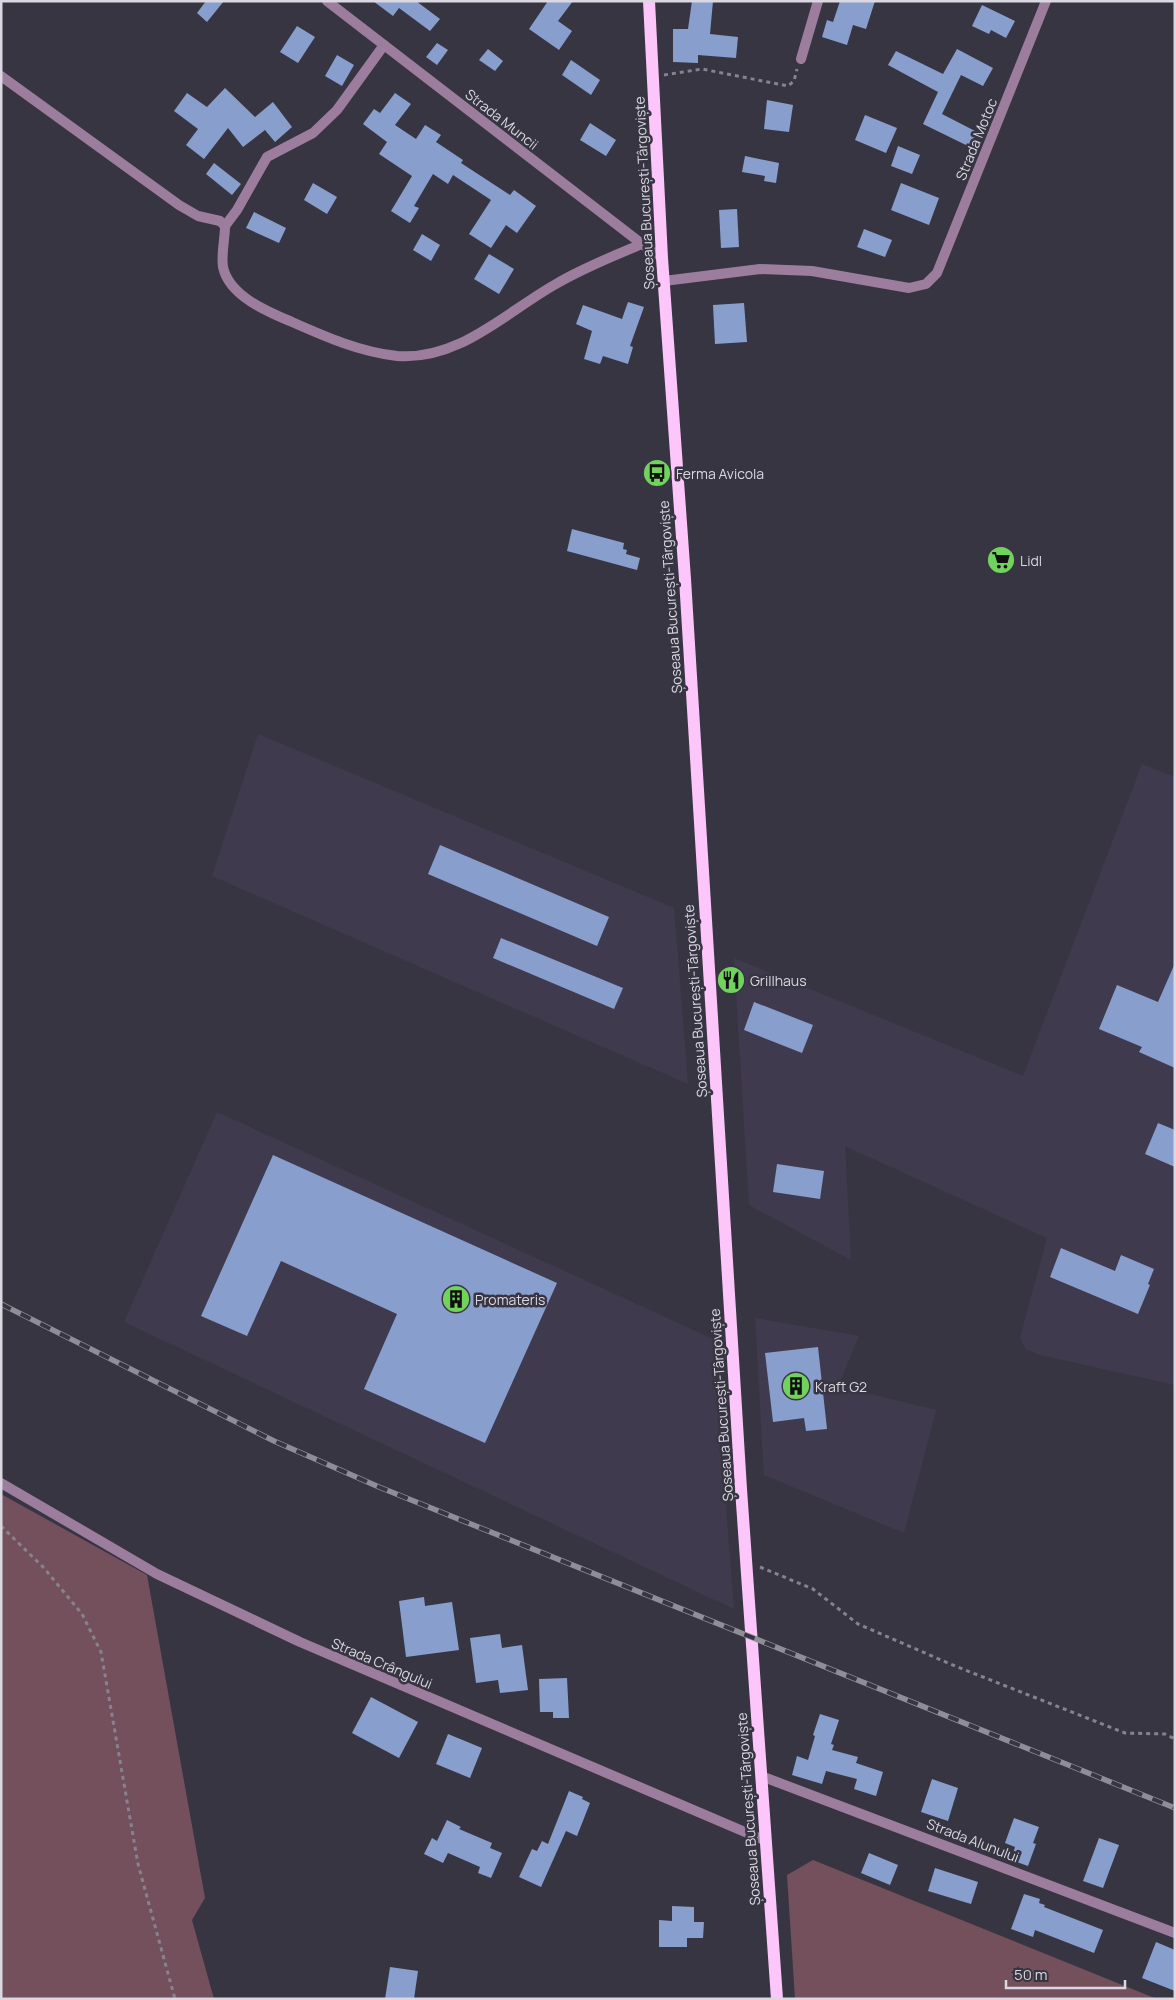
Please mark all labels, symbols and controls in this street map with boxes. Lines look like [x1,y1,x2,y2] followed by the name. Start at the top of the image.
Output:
[461,84,543,154] street label: Strada Muncii
[951,95,1001,183] street label: Strada Motoc
[629,96,659,290] street label: Șoseaua București-Târgoviște
[642,458,672,488] bus stop icon: Ferma Avicola
[676,464,764,483] place label: Ferma Avicola
[654,500,686,694] street label: Șoseaua București-Târgoviște
[986,545,1016,575] supermarket icon: Lidl
[1020,551,1042,570] place label: Lidl
[679,904,711,1098] street label: Șoseaua București-Târgoviște
[716,965,746,995] restaurant icon: Grillhaus
[750,971,806,990] place label: Grillhaus
[441,1284,471,1314] building icon: Promateris
[475,1290,545,1309] place label: Promateris
[705,1308,737,1502] street label: Șoseaua București-Târgoviște
[781,1371,811,1401] building icon: Kraft G2
[815,1377,867,1396] place label: Kraft G2
[329,1633,435,1693] street label: Strada Crângului
[732,1712,764,1906] street label: Șoseaua București-Târgoviște
[924,1814,1022,1866] street label: Strada Alunului
[1006,1958,1125,1990] scale bar
[1014,1964,1048,1985] text: 50 m

